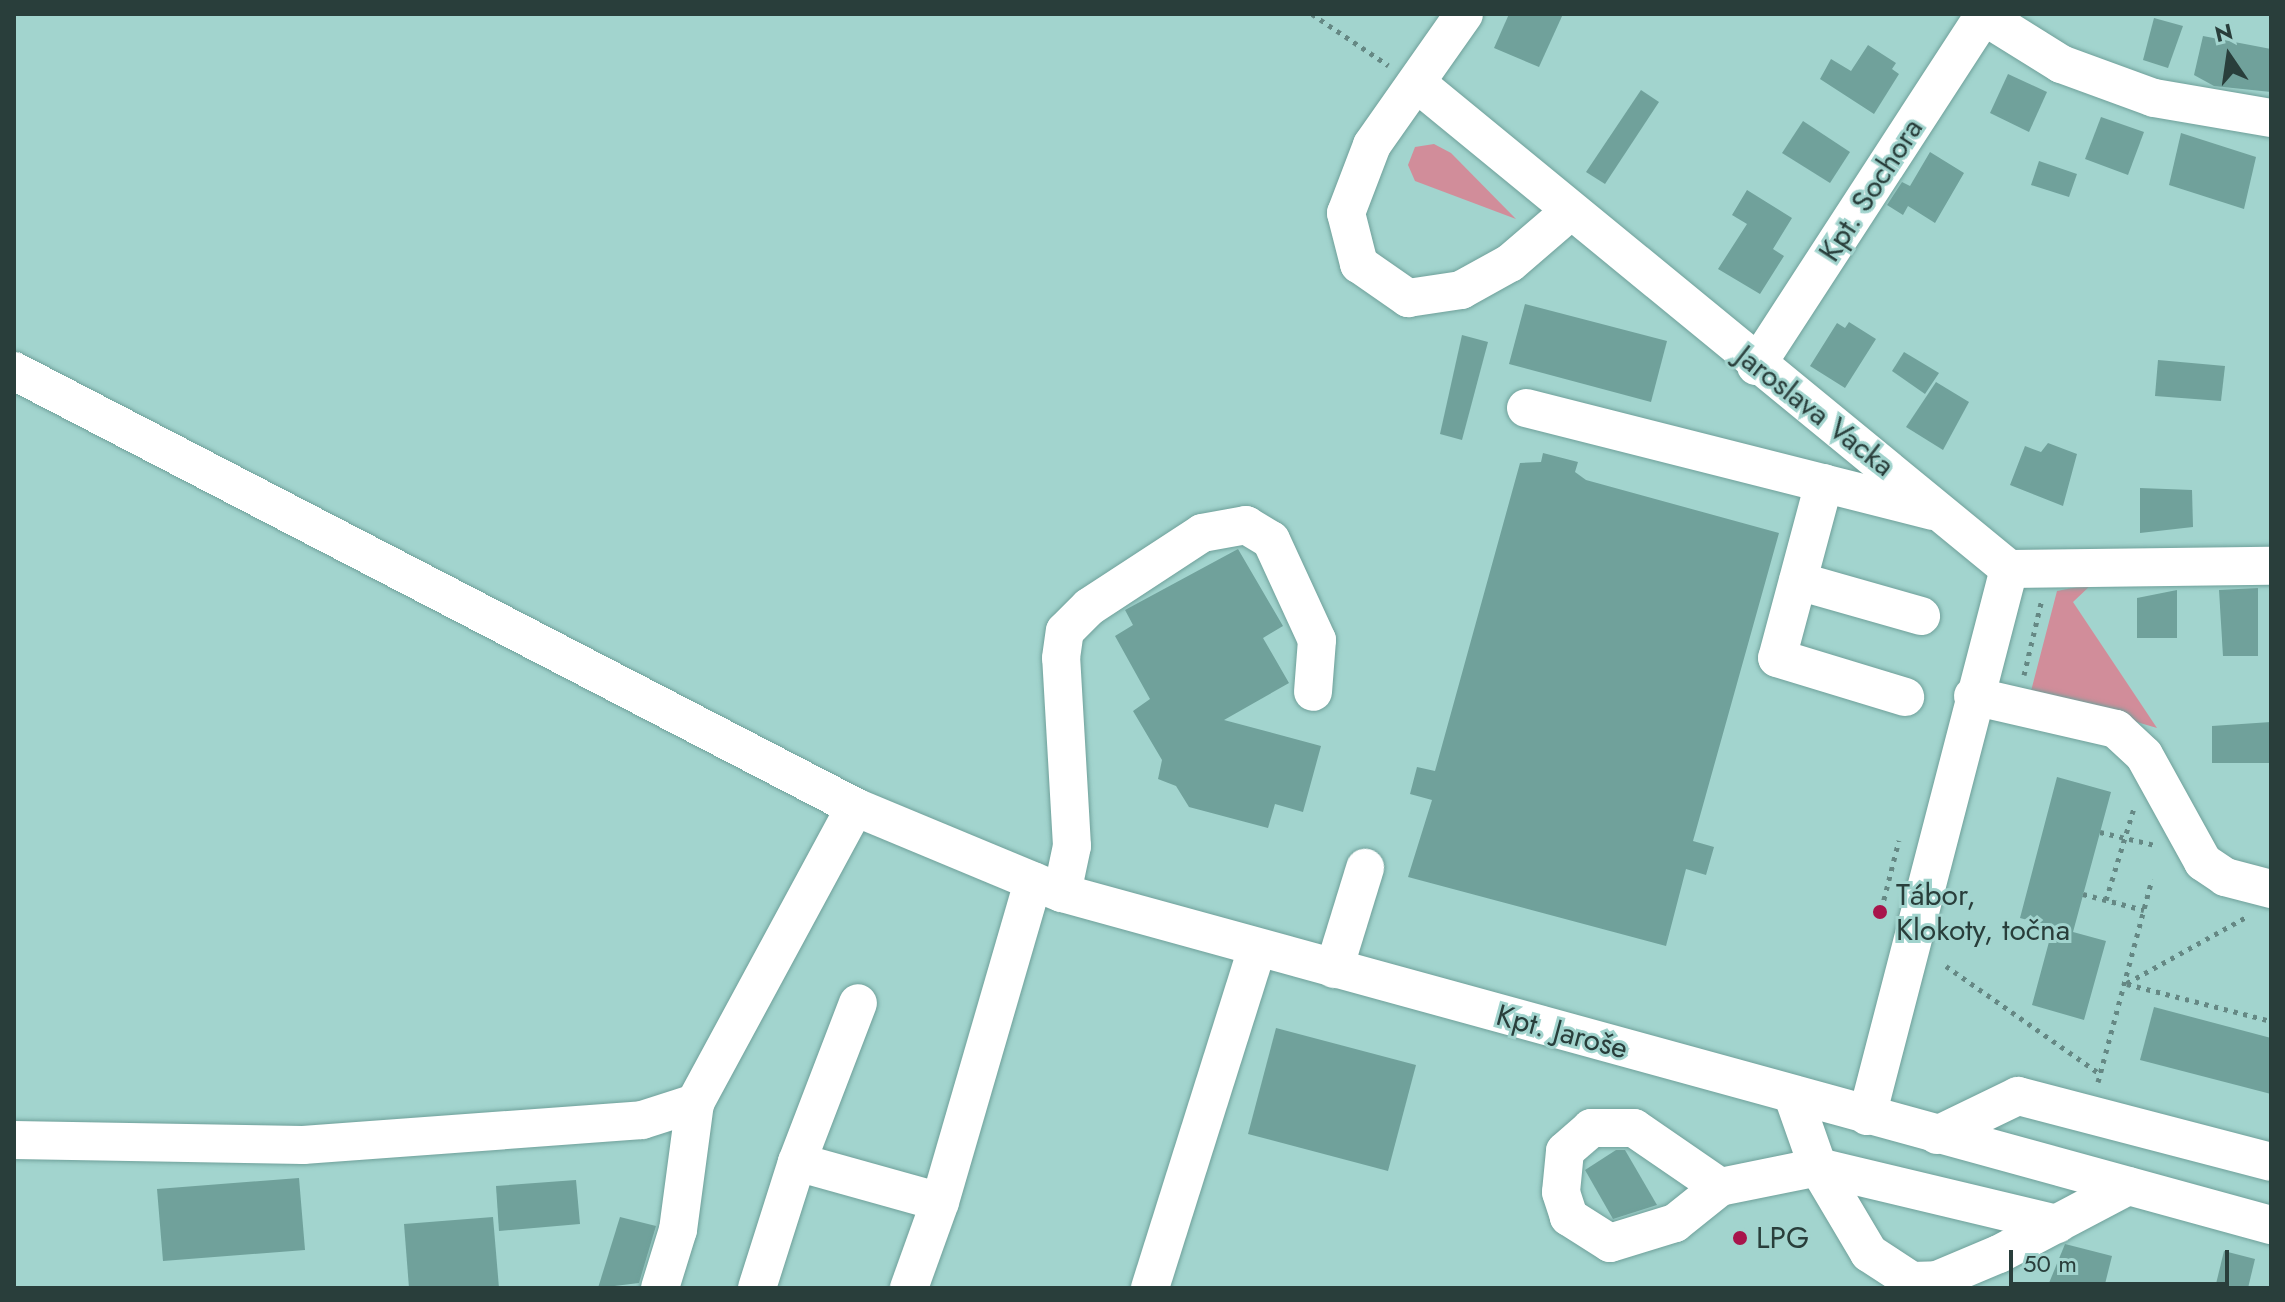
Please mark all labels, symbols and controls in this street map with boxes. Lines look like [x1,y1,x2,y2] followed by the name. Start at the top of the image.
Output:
[2211,15,2236,50] text: N
[2189,16,2269,96] north arrow
[1811,112,1931,268] street label: Kpt. Sochora
[1729,338,1901,484] street label: Jaroslava Vacka
[1896,877,2070,948] place label: Tábor, Klokoty, točna
[1871,903,1889,921] marker: Tábor, Klokoty, točna
[1492,997,1632,1067] street label: Kpt. Jaroše
[1756,1220,1809,1256] place label: LPG
[1731,1229,1749,1247] marker: LPG
[2013,1234,2233,1284] scale bar
[2023,1246,2077,1281] text: 50 m

